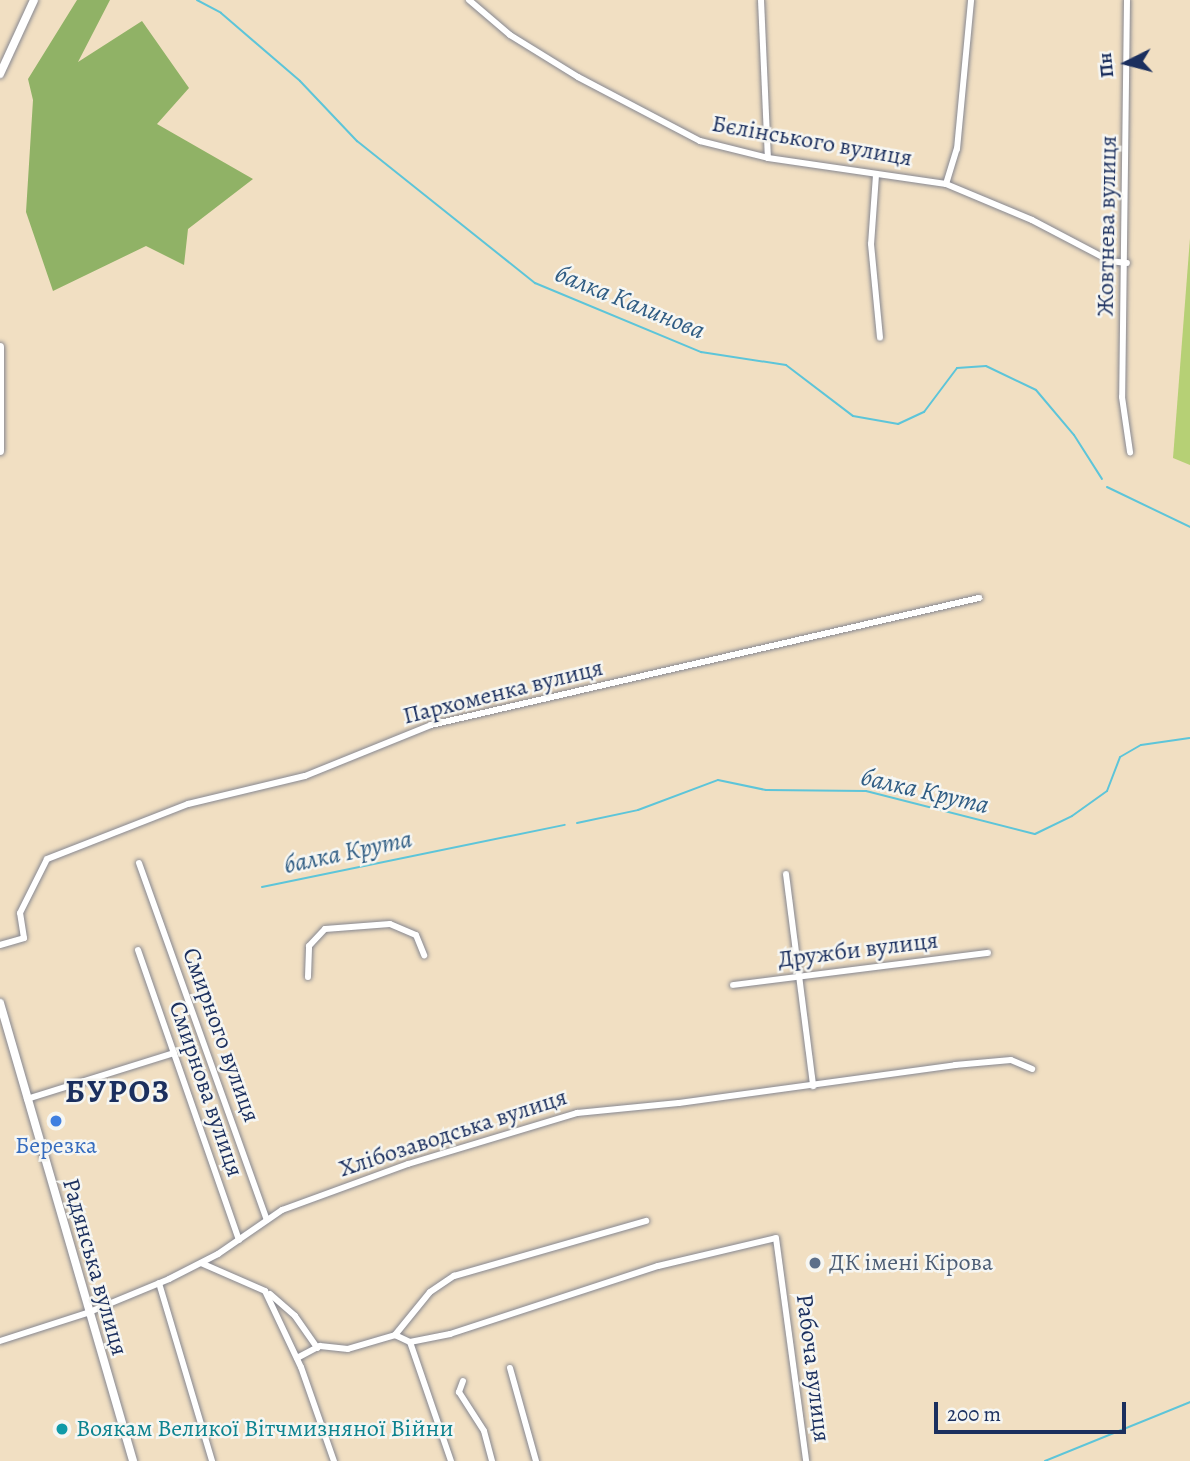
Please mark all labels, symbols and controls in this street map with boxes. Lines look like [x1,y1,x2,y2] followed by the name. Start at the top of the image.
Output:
[1092,28,1162,98] north arrow
[1092,51,1120,79] text: Пн
[710,109,914,173] street label: Бєлінського вулиця
[1091,135,1123,317] street label: Жовтнева вулиця
[551,258,709,346] water label: балка Калинова
[400,653,606,731] street label: Пархоменка вулиця
[858,761,992,821] water label: балка Крута
[281,823,415,881] water label: балка Крута
[776,926,940,974] street label: Дружби вулиця
[176,944,266,1126] street label: Смирного вулиця
[162,997,250,1181] street label: Смирнова вулиця
[66,1072,170,1110] district label: БУРОЗ
[335,1083,571,1183] street label: Хлібозаводська вулиця
[48,1113,64,1129] marker: Березка
[15,1132,97,1160] place label: Березка
[56,1175,134,1359] street label: Радянська вулиця
[829,1249,993,1277] place label: ДК імені Кірова
[807,1255,823,1271] marker: ДК імені Кірова
[790,1292,836,1444] street label: Рабоча вулиця
[938,1388,1130,1432] scale bar
[947,1400,1001,1428] text: 200 m
[76,1415,453,1443] place label: Воякам Великої Вітчмизняної Війни
[54,1421,70,1437] marker: Воякам Великої Вітчмизняної Війни

